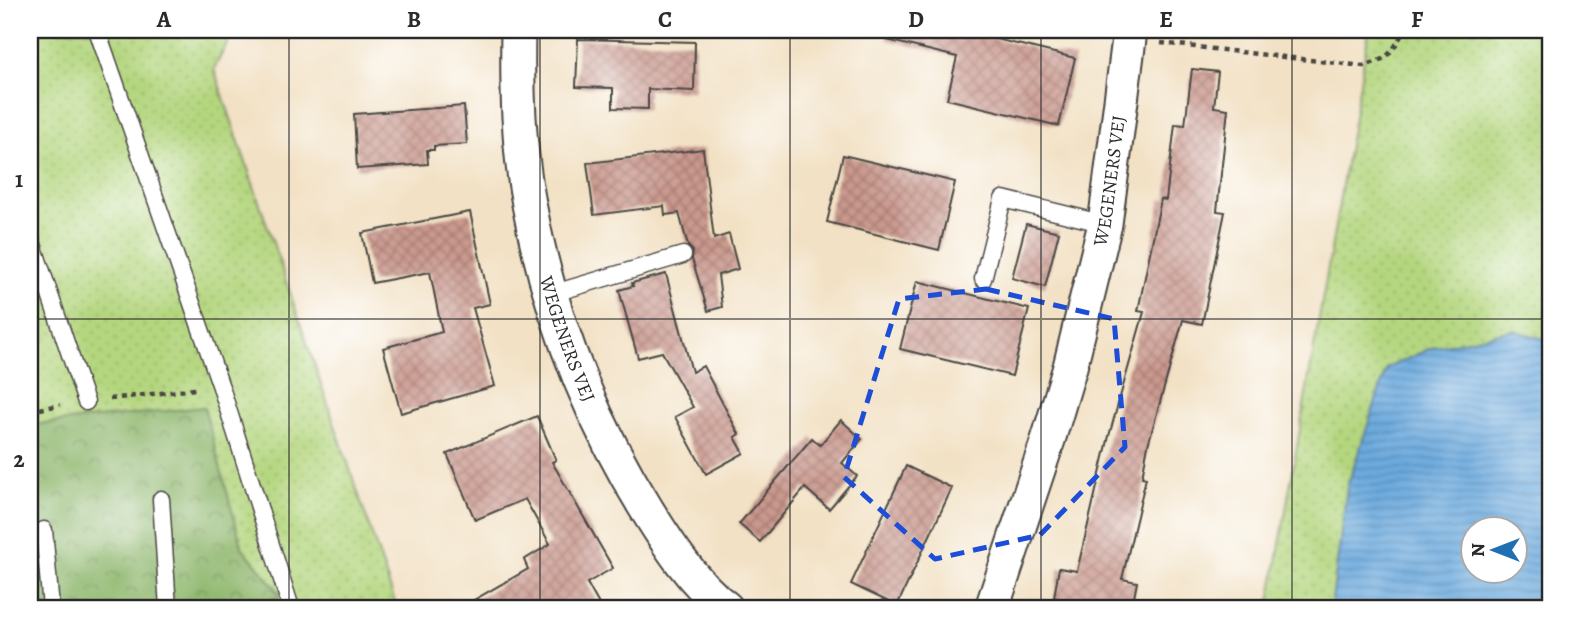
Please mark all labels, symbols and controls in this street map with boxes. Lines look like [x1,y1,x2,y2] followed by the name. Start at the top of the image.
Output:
[156,4,172,35] text: A
[407,4,421,35] text: B
[658,4,672,35] text: C
[908,4,924,35] text: D
[1159,4,1173,35] text: E
[1411,4,1424,35] text: F
[1087,114,1132,250] street label: WEGENERS VEJ
[15,164,23,195] text: 1
[533,272,601,406] street label: WEGENERS VEJ
[13,444,25,475] text: 2
[1458,516,1528,586] north arrow
[1465,543,1491,557] text: N

